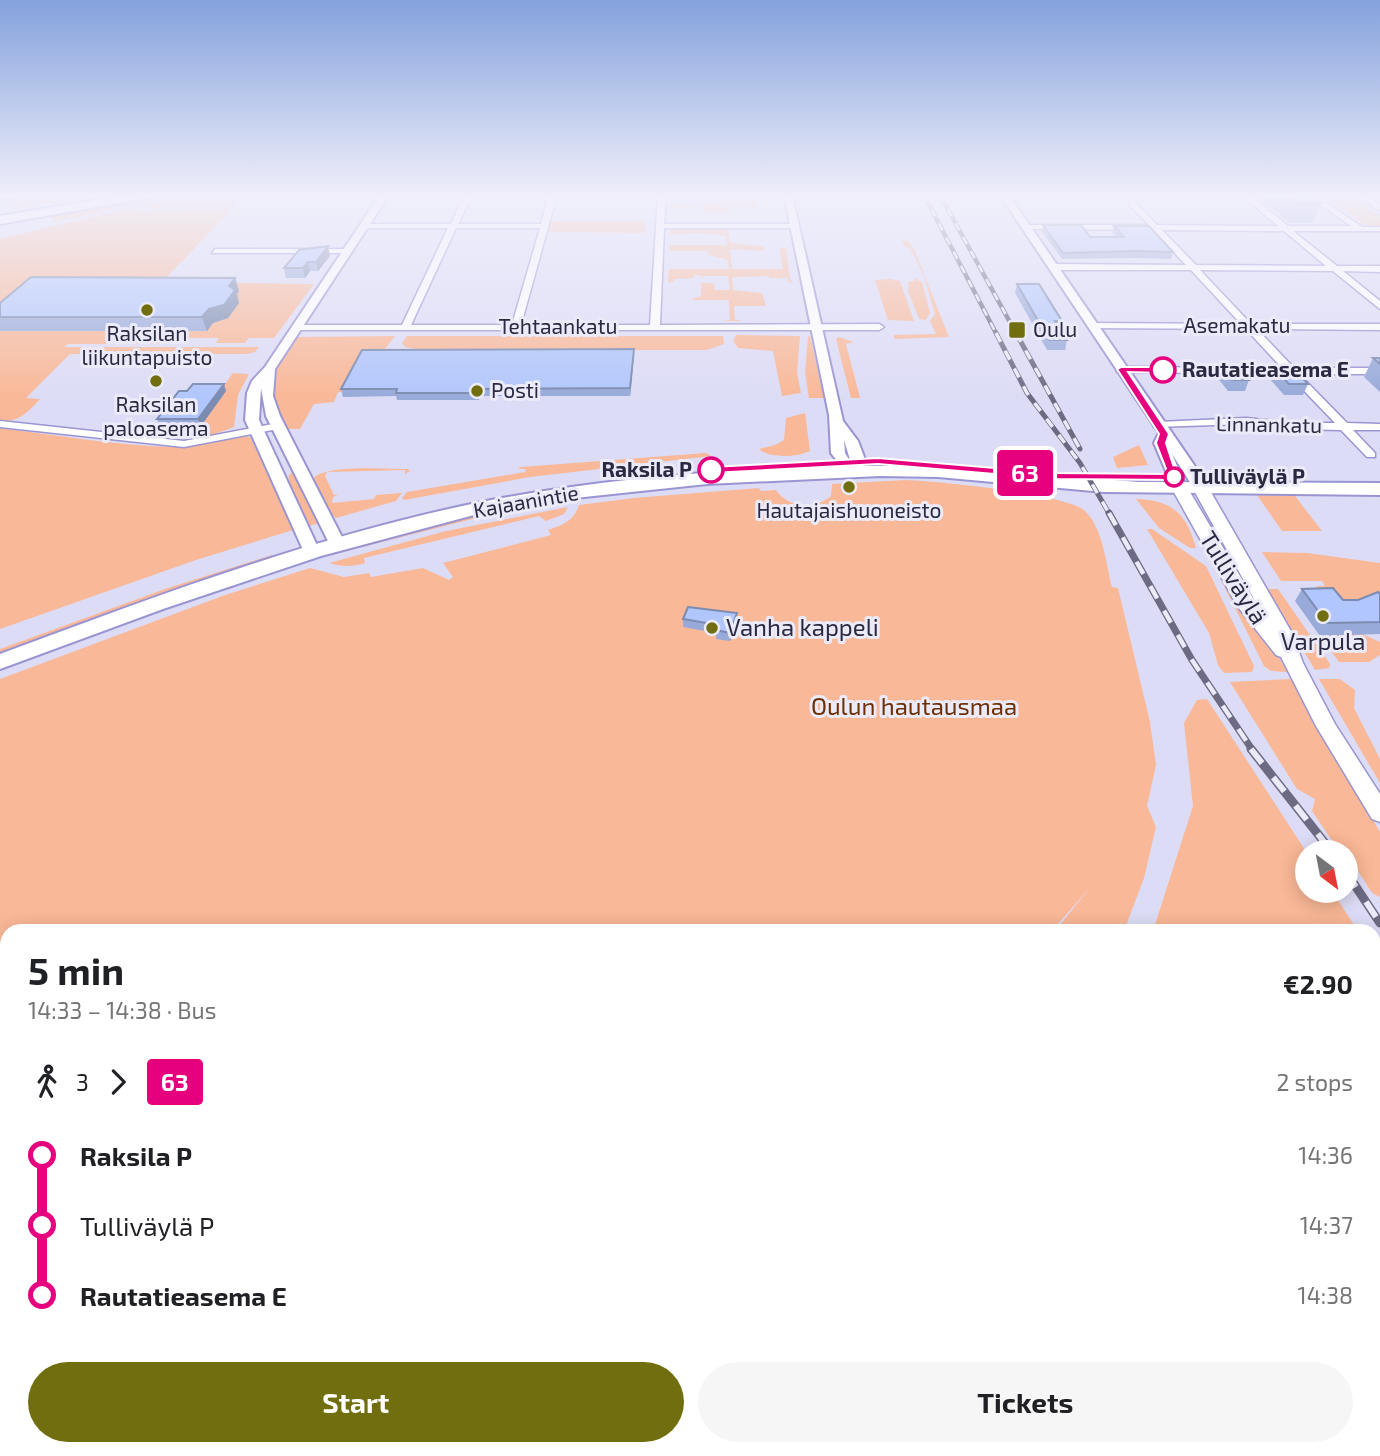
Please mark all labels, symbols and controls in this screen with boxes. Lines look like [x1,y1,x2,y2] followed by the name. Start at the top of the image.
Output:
[139,302,155,318] marker: Raksilan liikuntapuisto
[1183,312,1291,337] street label: Asemakatu
[499,313,617,338] street label: Tehtaankatu
[1033,316,1077,341] place label: Oulu
[82,320,213,369] place label: Raksilan liikuntapuisto
[1007,320,1027,340] marker: Oulu
[1182,356,1349,381] place label: Rautatieasema E
[1150,357,1176,383] marker: Rautatieasema E
[148,373,164,389] marker: Raksilan paloasema
[491,377,539,402] place label: Posti
[469,383,485,399] marker: Posti
[103,391,209,440] place label: Raksilan paloasema
[1216,410,1322,437] street label: Linnankatu
[993,450,1056,496] line badge: 63
[601,456,692,481] place label: Raksila P
[698,457,724,483] marker: Raksila P
[1011,458,1039,487] text: 63
[1190,463,1305,489] place label: Tulliväylä P
[1164,467,1184,487] marker: Tulliväylä P
[471,479,580,523] street label: Kajaanintie
[841,479,857,495] marker: Hautajaishuoneisto
[756,497,942,523] place label: Hautajaishuoneisto
[1194,525,1274,629] street label: Tulliväylä
[1315,608,1331,624] marker: Varpula
[726,612,879,641] place label: Vanha kappeli
[704,620,720,636] marker: Vanha kappeli
[1281,626,1365,655] place label: Varpula
[811,691,1017,720] park label: Oulun hautausmaa
[1295,840,1358,903] north arrow
[1295,840,1358,903] map controls
[28,947,124,993] text: 5 min
[1283,968,1353,999] text: €2.90
[28,996,216,1024] text: 14:33 – 14:38 · Bus
[28,1063,66,1101] icon: walk
[99,1063,137,1101] icon: forward
[161,1067,189,1096] text: 63
[76,1068,89,1096] text: 3
[1276,1068,1353,1096] text: 2 stops
[80,1140,192,1171] text: Raksila P
[1298,1141,1353,1169] text: 14:36
[80,1210,214,1241] text: Tulliväylä P
[1300,1211,1353,1239] text: 14:37
[80,1280,287,1311] text: Rautatieasema E
[1298,1281,1353,1309] text: 14:38
[28,1362,684,1442] button: Start
[698,1362,1353,1442] button: Tickets

